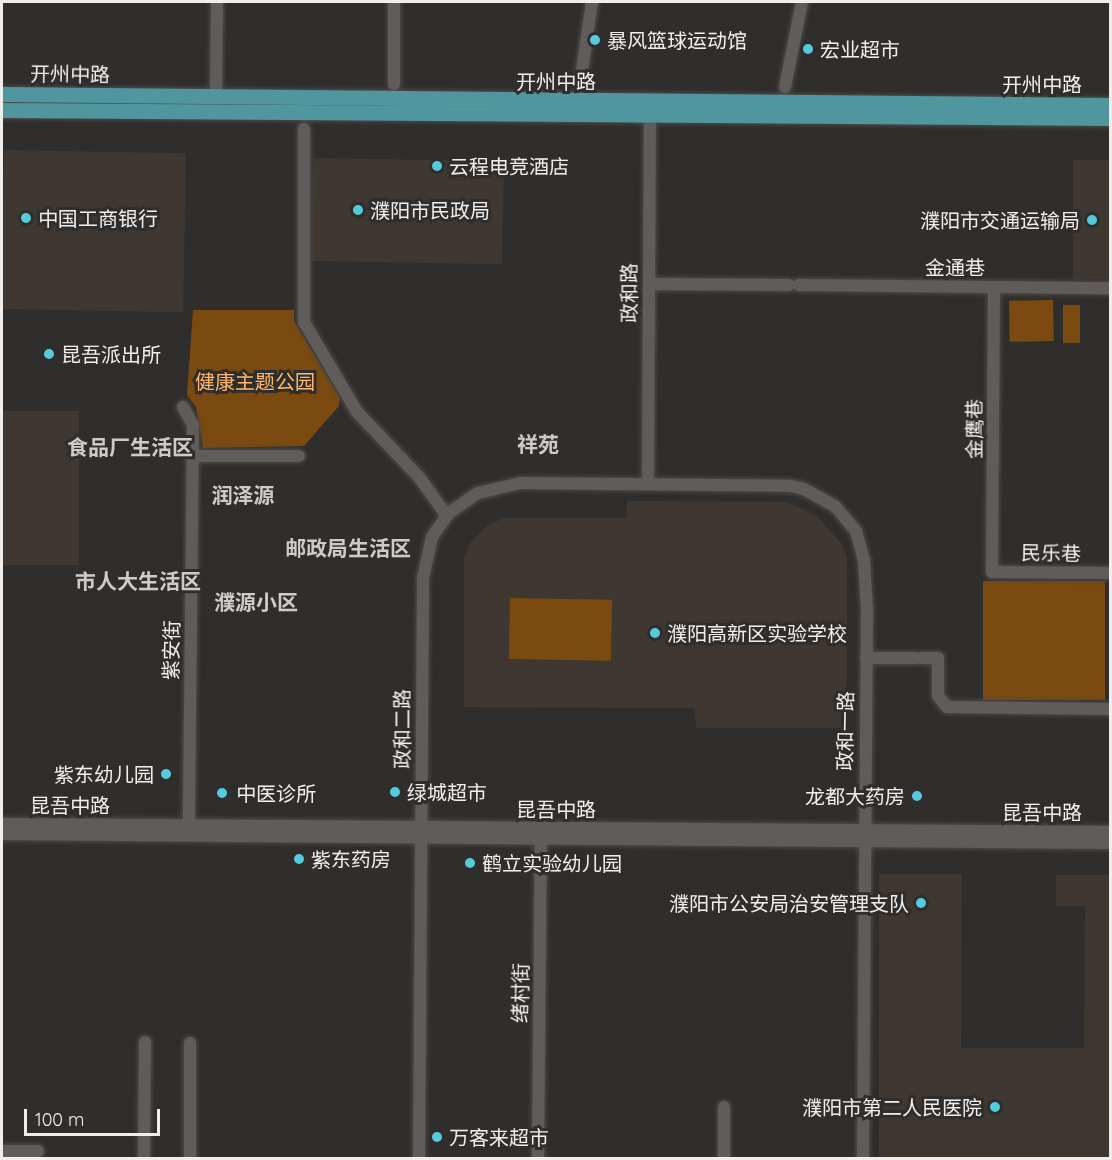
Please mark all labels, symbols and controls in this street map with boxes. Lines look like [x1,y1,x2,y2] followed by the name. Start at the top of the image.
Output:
[607,28,747,52] place label: 暴风篮球运动馆
[588,33,602,47] marker: 暴风篮球运动馆
[820,37,900,61] place label: 宏业超市
[801,42,815,56] marker: 宏业超市
[30,61,110,87] street label: 开州中路
[516,69,596,93] street label: 开州中路
[1002,72,1082,96] street label: 开州中路
[449,154,569,178] place label: 云程电竞酒店
[430,159,444,173] marker: 云程电竞酒店
[370,198,490,222] place label: 濮阳市民政局
[351,203,365,217] marker: 濮阳市民政局
[38,206,158,230] place label: 中国工商银行
[920,208,1080,232] place label: 濮阳市交通运输局
[19,211,33,225] marker: 中国工商银行
[1085,213,1099,227] marker: 濮阳市交通运输局
[925,255,985,279] street label: 金通巷
[617,263,641,323] street label: 政和路
[61,342,161,366] place label: 昆吾派出所
[42,347,56,361] marker: 昆吾派出所
[195,369,315,393] park label: 健康主题公园
[962,399,986,459] street label: 金鹰巷
[517,431,559,457] district label: 祥苑
[67,434,193,460] district label: 食品厂生活区
[212,482,274,508] district label: 润泽源
[285,535,411,561] district label: 邮政局生活区
[1021,540,1081,566] street label: 民乐巷
[75,568,201,594] district label: 市人大生活区
[214,589,298,615] district label: 濮源小区
[158,620,184,680] street label: 紫安街
[667,621,847,645] place label: 濮阳高新区实验学校
[648,626,662,640] marker: 濮阳高新区实验学校
[390,689,414,769] street label: 政和二路
[832,691,858,771] street label: 政和一路
[54,762,154,786] place label: 紫东幼儿园
[159,767,173,781] marker: 紫东幼儿园
[407,780,487,804] place label: 绿城超市
[236,781,316,805] place label: 中医诊所
[213,784,231,802] marker: 中医诊所
[805,784,905,808] place label: 龙都大药房
[388,785,402,799] marker: 绿城超市
[910,789,924,803] marker: 龙都大药房
[30,793,110,817] street label: 昆吾中路
[516,797,596,821] street label: 昆吾中路
[1002,800,1082,824] street label: 昆吾中路
[311,847,391,871] place label: 紫东药房
[482,851,622,875] place label: 鹤立实验幼儿园
[292,852,306,866] marker: 紫东药房
[463,856,477,870] marker: 鹤立实验幼儿园
[669,891,909,915] place label: 濮阳市公安局治安管理支队
[914,896,928,910] marker: 濮阳市公安局治安管理支队
[507,963,533,1023] street label: 绪村街
[802,1095,982,1119] place label: 濮阳市第二人民医院
[27,1097,164,1135] scale bar
[986,1098,1004,1116] marker: 濮阳市第二人民医院
[35,1108,84,1131] text: 100 m
[449,1125,549,1149] place label: 万客来超市
[430,1130,444,1144] marker: 万客来超市

